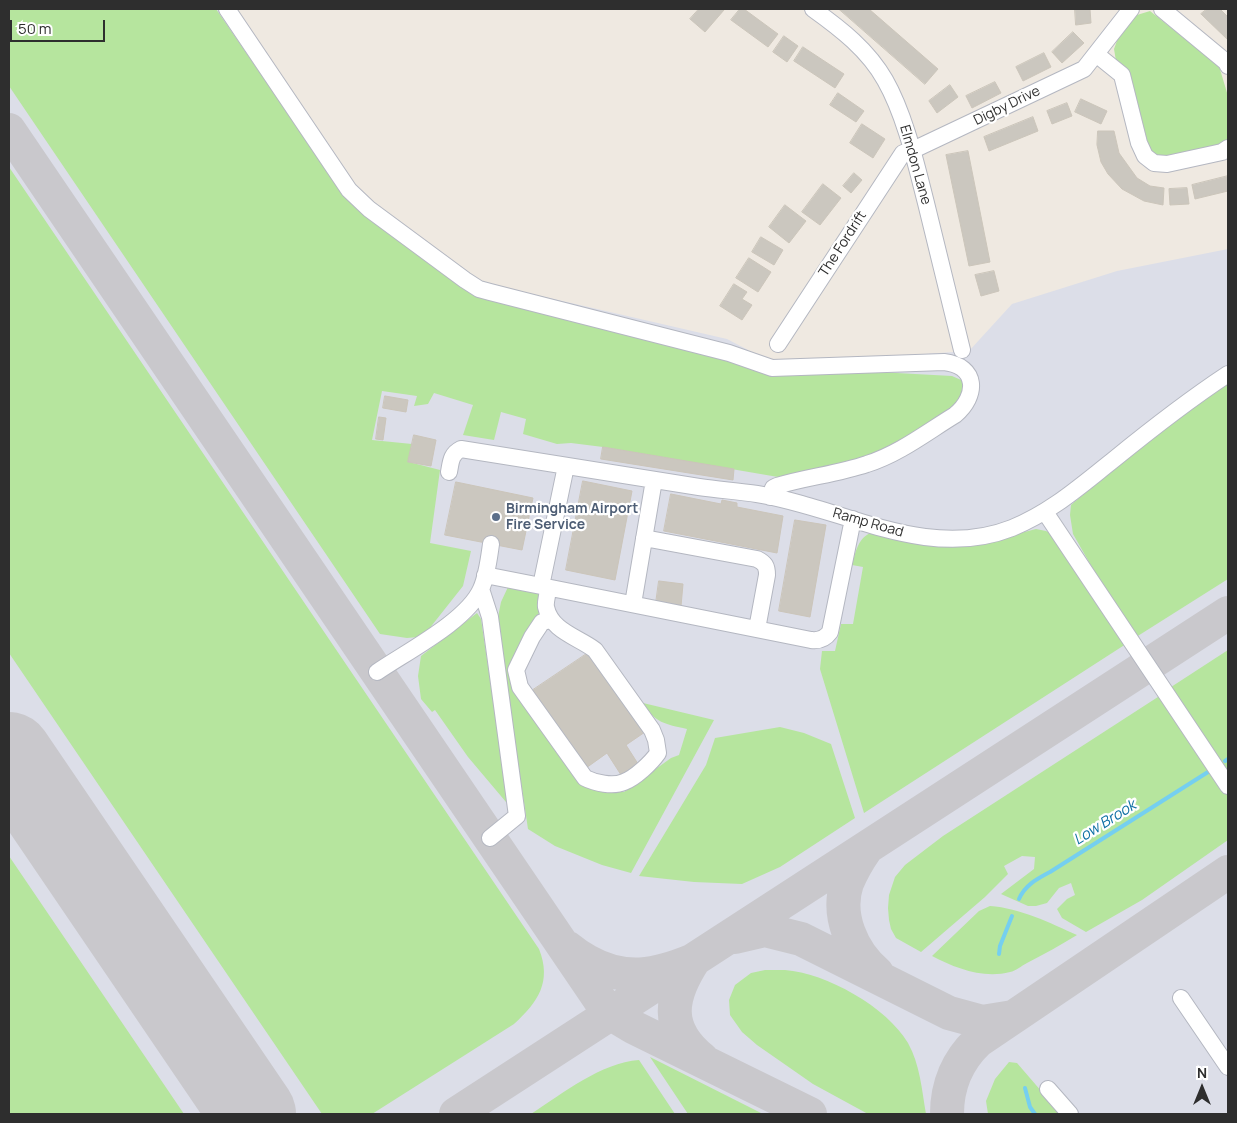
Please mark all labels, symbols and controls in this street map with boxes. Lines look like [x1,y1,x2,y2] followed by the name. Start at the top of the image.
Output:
[12,10,108,42] scale bar
[18,18,52,39] text: 50 m
[971,83,1043,129] street label: Digby Drive
[896,123,934,207] street label: Elmdon Lane
[816,208,870,280] street label: The Fordrift
[506,501,638,534] place label: Birmingham Airport Fire Service
[831,505,905,541] street label: Ramp Road
[490,511,502,523] marker: Birmingham Airport Fire Service
[1070,797,1140,849] water label: Low Brook
[1177,1063,1227,1113] north arrow
[1197,1063,1207,1082] text: N

